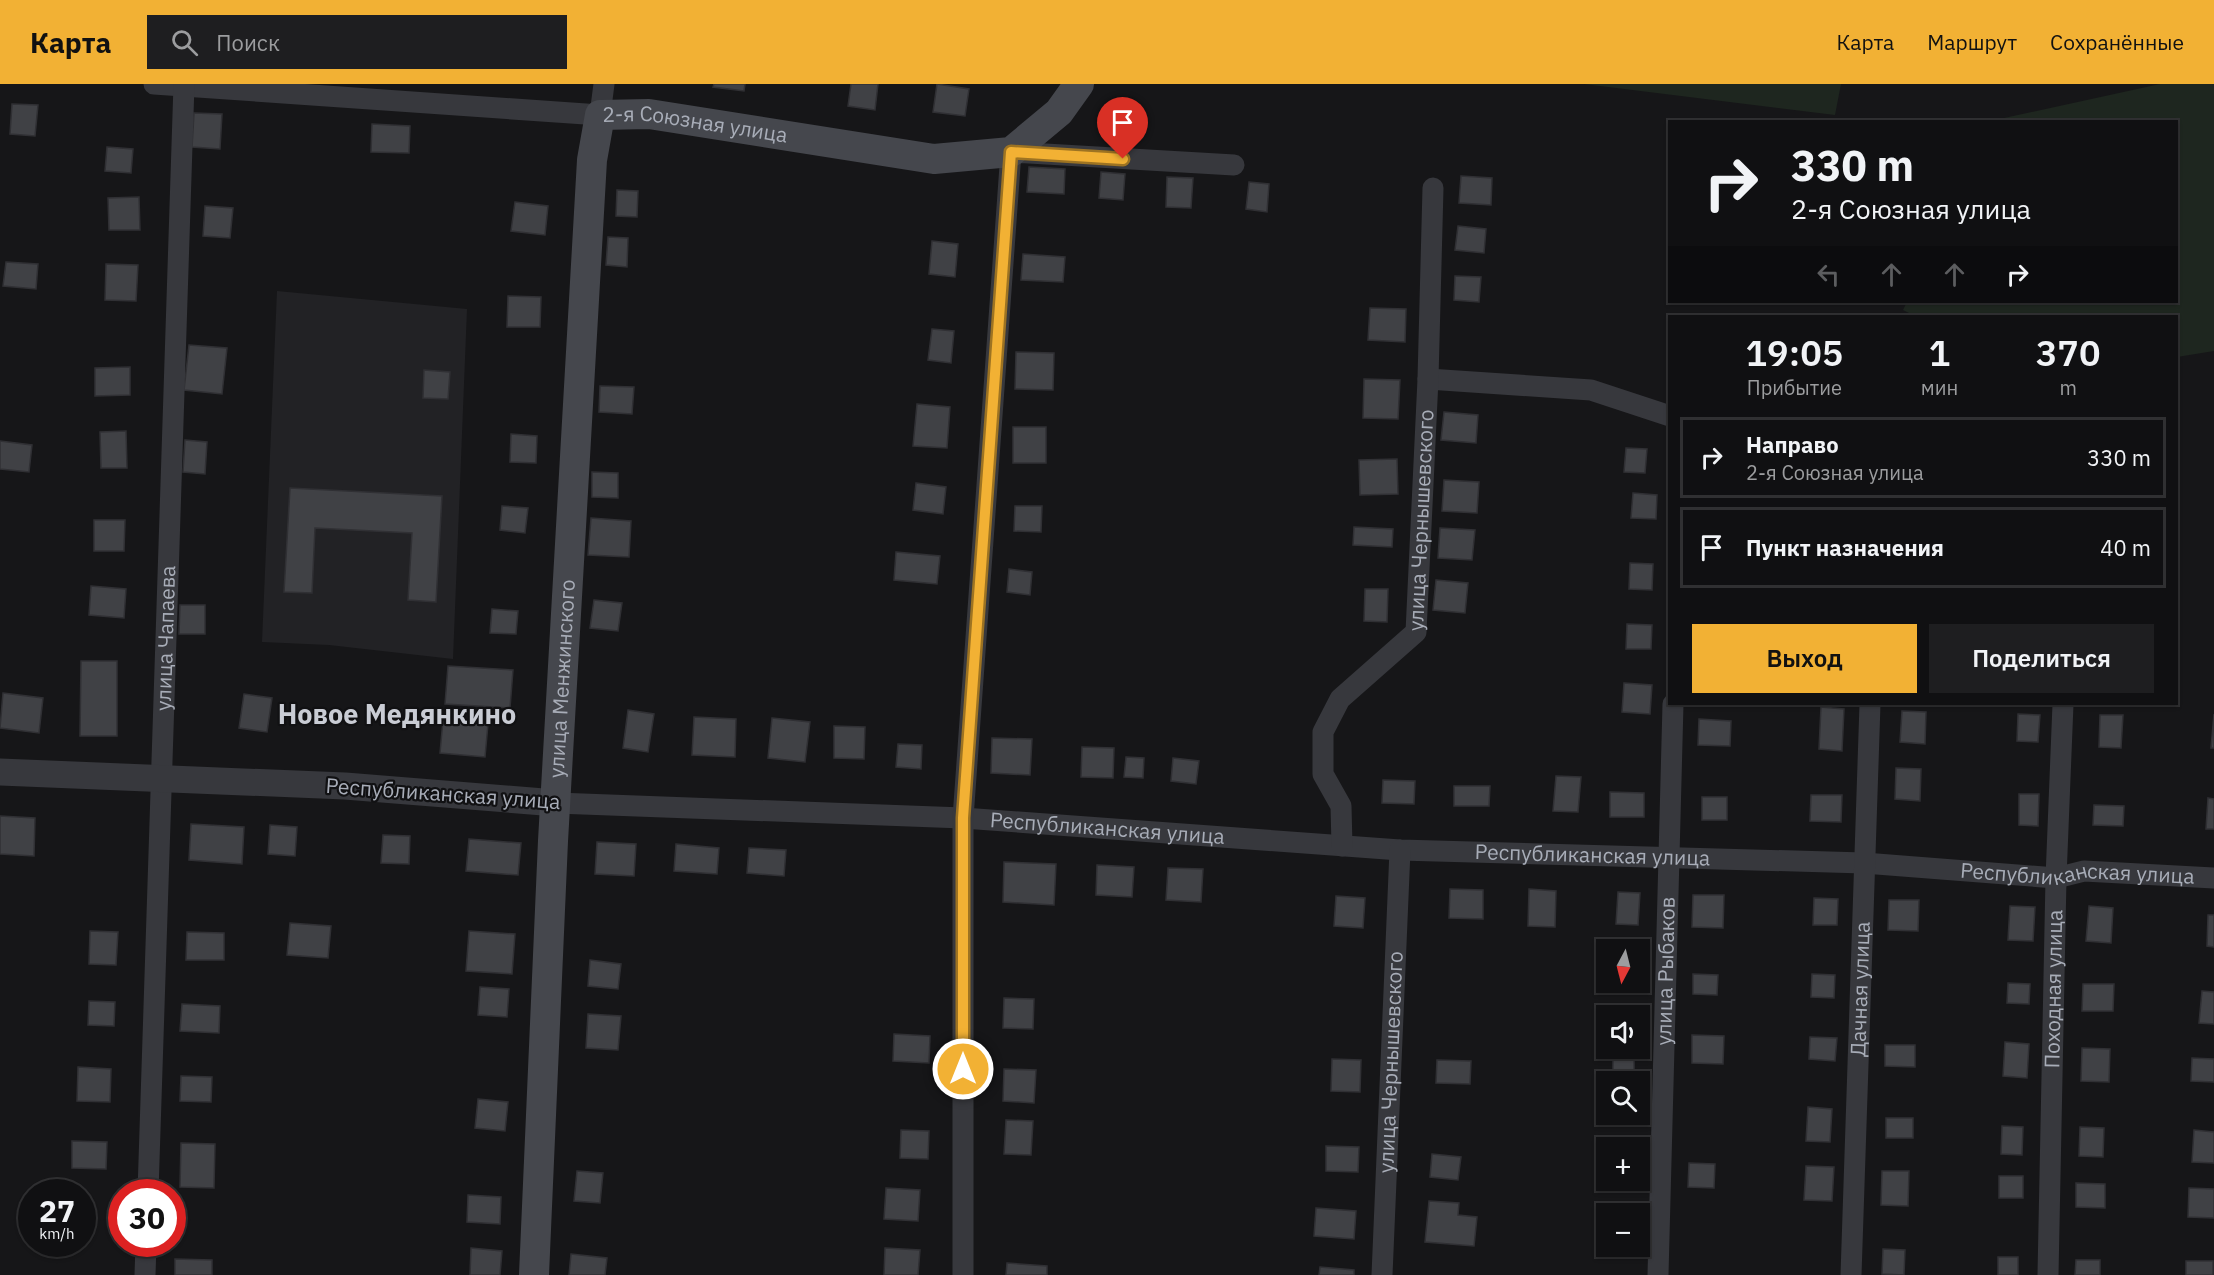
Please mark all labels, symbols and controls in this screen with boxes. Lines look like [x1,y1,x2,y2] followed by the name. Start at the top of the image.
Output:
[147,15,567,69] search box
[30,24,111,61] text: Карта
[168,26,201,59] icon: search
[216,28,280,57] text: Поиск
[1836,28,1894,56] text: Карта
[1927,28,2017,56] text: Маршрут
[2050,28,2184,56] text: Сохранённые
[1097,97,1148,159] pin
[602,99,790,149] street label: 2-я Союзная улица
[1106,106,1139,139] icon: arrive
[1791,138,1914,193] text: 330 m
[1692,144,1770,222] icon: right
[1791,191,2031,226] text: 2-я Союзная улица
[1812,258,1845,291] icon: left
[1875,258,1908,291] icon: ahead
[1938,258,1971,291] icon: ahead
[2001,258,2034,291] icon: right
[1745,329,1843,376] text: 19:05
[1929,329,1950,376] text: 1
[2036,329,2101,376] text: 370
[1747,374,1842,401] text: Прибытие
[1921,374,1958,401] text: мин
[2059,374,2077,401] text: m
[1401,409,1440,632] street label: улица Чернышевского
[1746,430,1839,459] text: Направо
[1695,441,1728,474] icon: right
[2087,443,2151,472] text: 330 m
[1746,459,1924,486] text: 2-я Союзная улица
[1695,531,1728,564] icon: arrive
[1746,533,1944,562] text: Пункт назначения
[2100,533,2151,562] text: 40 m
[149,565,181,711] street label: улица Чапаева
[542,578,581,779] street label: улица Менжинского
[1692,624,1917,693] button: Выход
[1929,624,2154,693] button: Поделиться
[278,696,516,731] district label: Новое Медянкино
[325,771,561,815] street label: Республиканская улица
[989,805,1226,850] street label: Республиканская улица
[1474,837,1711,872] street label: Республиканская улица
[1959,856,2195,891] street label: Республиканская улица
[1649,896,1681,1046] street label: улица Рыбаков
[2037,909,2068,1069] street label: Походная улица
[1843,921,1876,1057] street label: Дачная улица
[1596,939,1650,993] north arrow
[1596,939,1650,1257] map controls
[1371,951,1409,1174] street label: улица Чернышевского
[1596,1005,1650,1059] button: sound
[931,1037,995,1101] position arrow
[1596,1071,1650,1125] button: search
[1596,1137,1650,1191] button: +
[108,1179,186,1257] speed limit sign: 30
[39,1191,75,1230] text: 27
[1596,1203,1650,1257] button: −
[39,1224,75,1243] text: km/h

